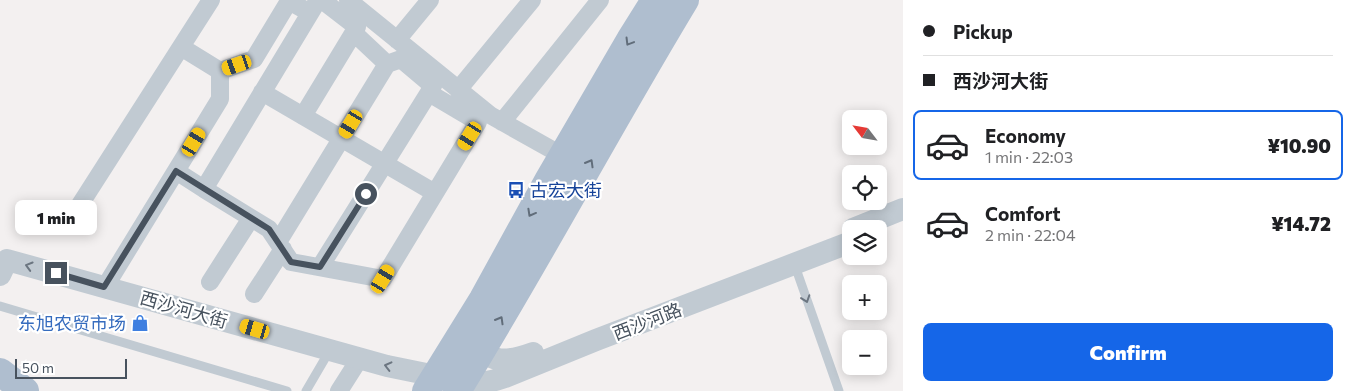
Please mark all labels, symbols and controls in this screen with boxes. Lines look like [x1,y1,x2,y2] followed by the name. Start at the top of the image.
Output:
[953,20,1013,43] text: Pickup
[626,36,636,45] one-way arrow
[220,53,253,77] car
[953,69,1048,92] text: 西沙河大街
[336,107,365,141] car
[842,110,888,155] north arrow
[842,110,887,375] map controls
[455,119,484,153] car
[925,123,970,168] icon: car
[985,124,1066,147] text: Economy
[179,125,208,159] car
[1267,134,1331,157] text: ¥10.90
[985,147,1073,166] text: 1 min · 22:03
[583,160,593,169] one-way arrow
[842,165,887,210] button: locate
[530,179,602,201] place label: 古宏大街
[506,180,526,200] bus stop icon: 古宏大街
[355,183,377,205] route start
[15,200,97,236] callout: 1 min
[925,201,970,246] icon: car
[985,202,1061,225] text: Comfort
[527,207,537,216] one-way arrow
[37,208,75,227] text: 1 min
[1271,212,1331,235] text: ¥14.72
[842,220,887,265] button: layers
[985,225,1076,244] text: 2 min · 22:04
[26,261,34,271] one-way arrow
[45,262,67,284] route end
[368,262,397,296] car
[842,275,887,320] button: +
[138,286,230,332] street label: 西沙河大街
[801,295,811,303] one-way arrow
[609,298,685,344] street label: 西沙河路
[18,312,126,334] place label: 东旭农贸市场
[130,313,150,333] shop icon: 东旭农贸市场
[494,316,504,325] one-way arrow
[238,318,271,340] car
[923,323,1333,381] button: Confirm
[842,330,887,375] button: −
[15,356,128,379] scale bar
[22,359,54,376] text: 50 m
[383,361,392,372] one-way arrow

